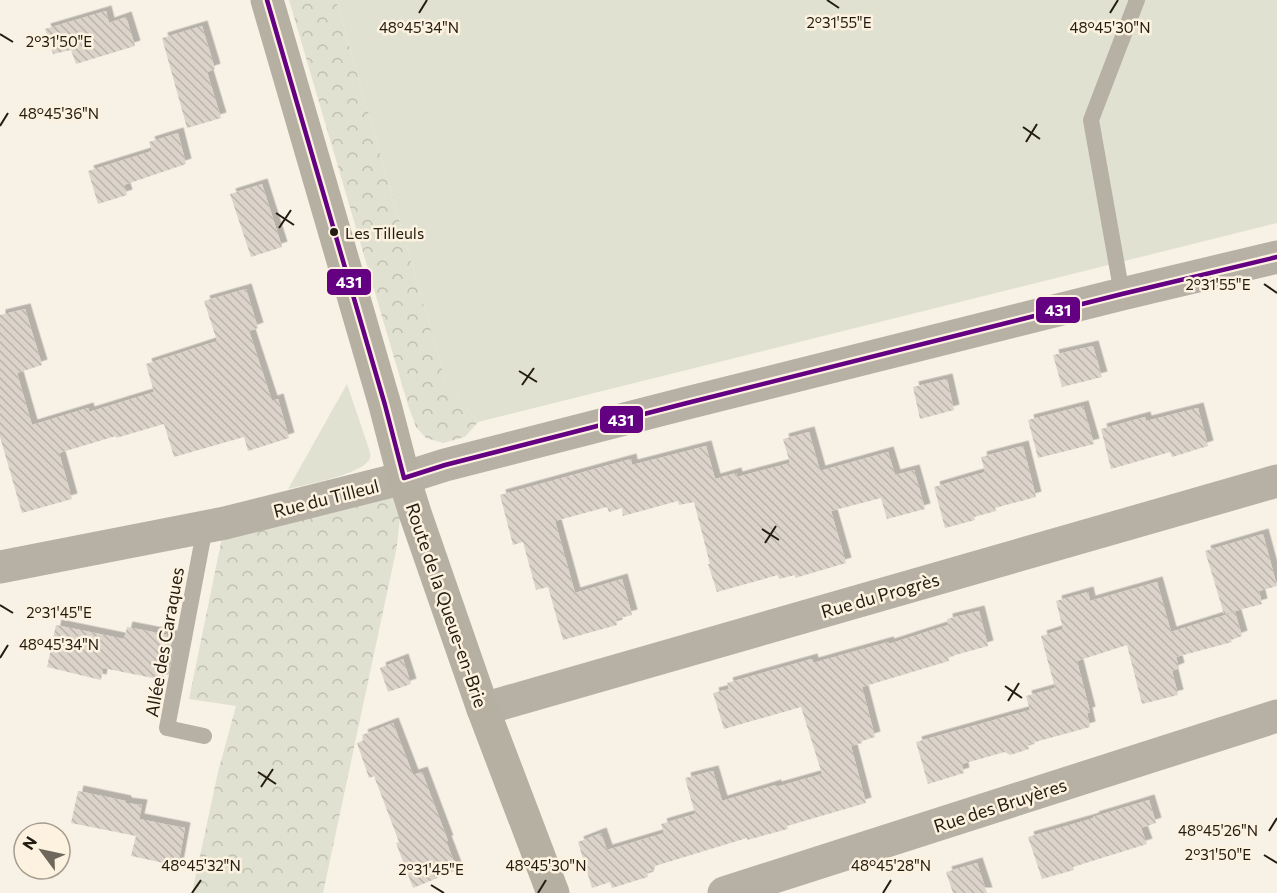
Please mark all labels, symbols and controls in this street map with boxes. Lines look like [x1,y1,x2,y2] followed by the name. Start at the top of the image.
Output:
[806,13,872,31] text: 2°31'55"E
[379,18,459,36] text: 48°45'34"N
[1069,18,1151,36] text: 48°45'30"N
[26,32,92,50] text: 2°31'50"E
[19,104,99,122] text: 48°45'36"N
[345,223,424,242] place label: Les Tilleuls
[328,226,340,238] marker: Les Tilleuls
[326,268,372,296] line badge: 431
[336,272,362,291] text: 431
[1185,275,1251,293] text: 2°31'55"E
[1035,296,1081,324] line badge: 431
[1045,300,1071,319] text: 431
[599,405,644,434] line badge: 431
[608,410,634,429] text: 431
[271,474,381,522] street label: Rue du Tilleul
[402,500,492,710] street label: Route de la Queue-en-Brie
[140,565,188,719] street label: Allée des Caraques
[818,568,942,622] street label: Rue du Progrès
[26,603,92,621] text: 2°31'45"E
[19,635,99,653] text: 48°45'34"N
[931,773,1069,837] street label: Rue des Bruyères
[12,821,72,881] north arrow
[1178,821,1258,839] text: 48°45'26"N
[18,832,40,853] text: N
[1185,845,1251,863] text: 2°31'50"E
[161,856,241,874] text: 48°45'32"N
[505,856,587,874] text: 48°45'30"N
[851,856,931,874] text: 48°45'28"N
[398,860,464,878] text: 2°31'45"E

